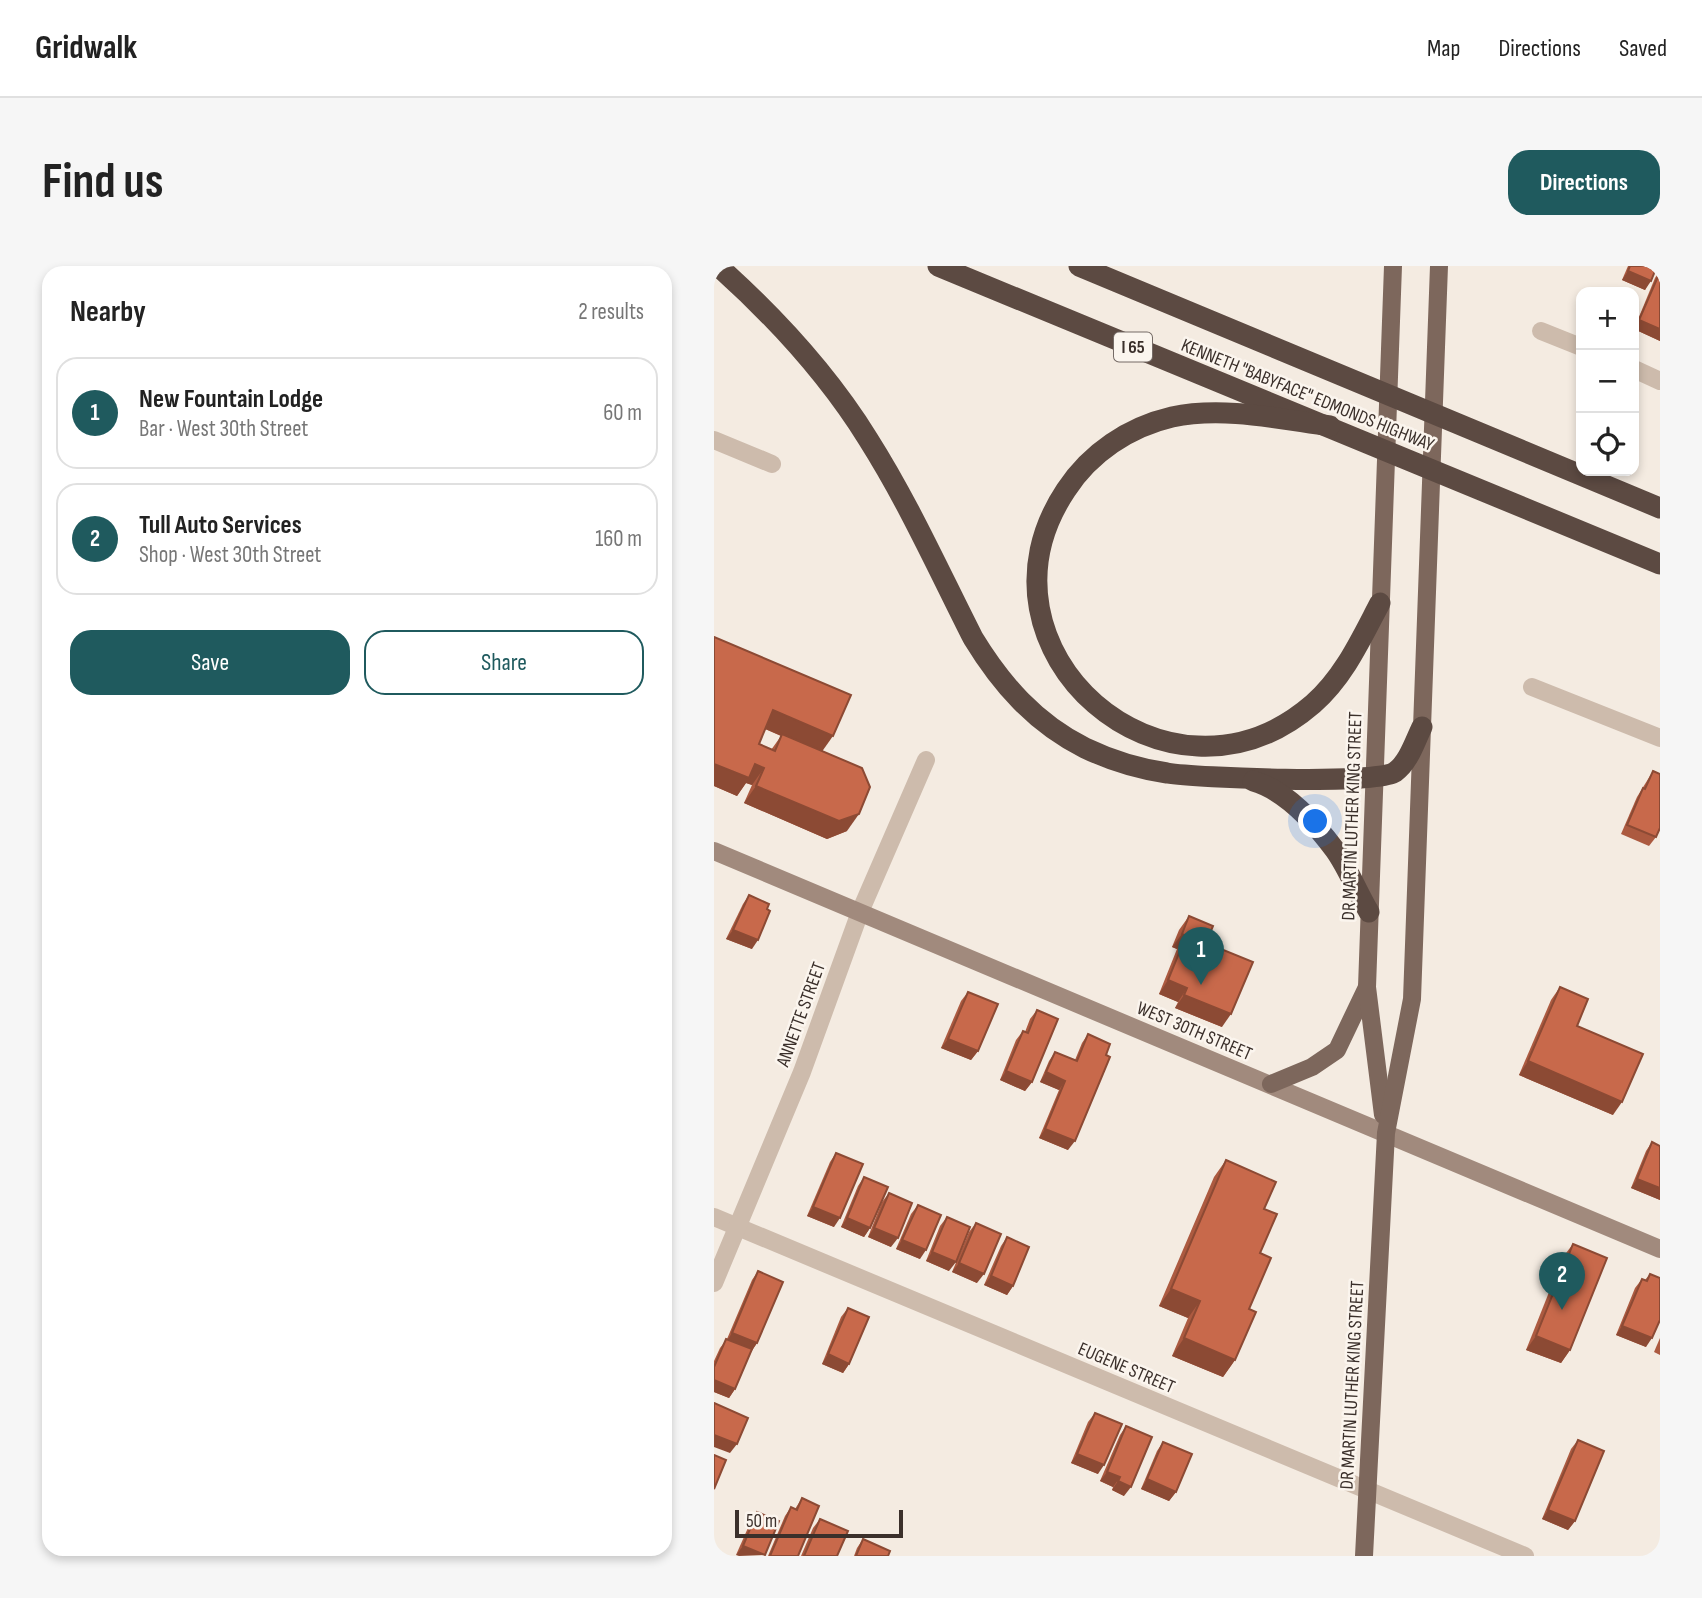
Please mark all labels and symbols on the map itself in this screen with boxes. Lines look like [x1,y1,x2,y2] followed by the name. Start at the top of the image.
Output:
[1114,332,1152,362] road number: I 65
[1178,334,1437,457] street label: KENNETH "BABYFACE" EDMONDS HIGHWAY
[1337,711,1368,921] street label: DR MARTIN LUTHER KING STREET
[1298,804,1332,838] your location
[1178,927,1224,985] pin: 1
[772,959,831,1071] street label: ANNETTE STREET
[1133,997,1256,1066] street label: WEST 30TH STREET
[1539,1252,1585,1310] pin: 2
[1336,1280,1369,1490] street label: DR MARTIN LUTHER KING STREET
[1075,1338,1179,1399] street label: EUGENE STREET
[735,1507,903,1539] scale bar

